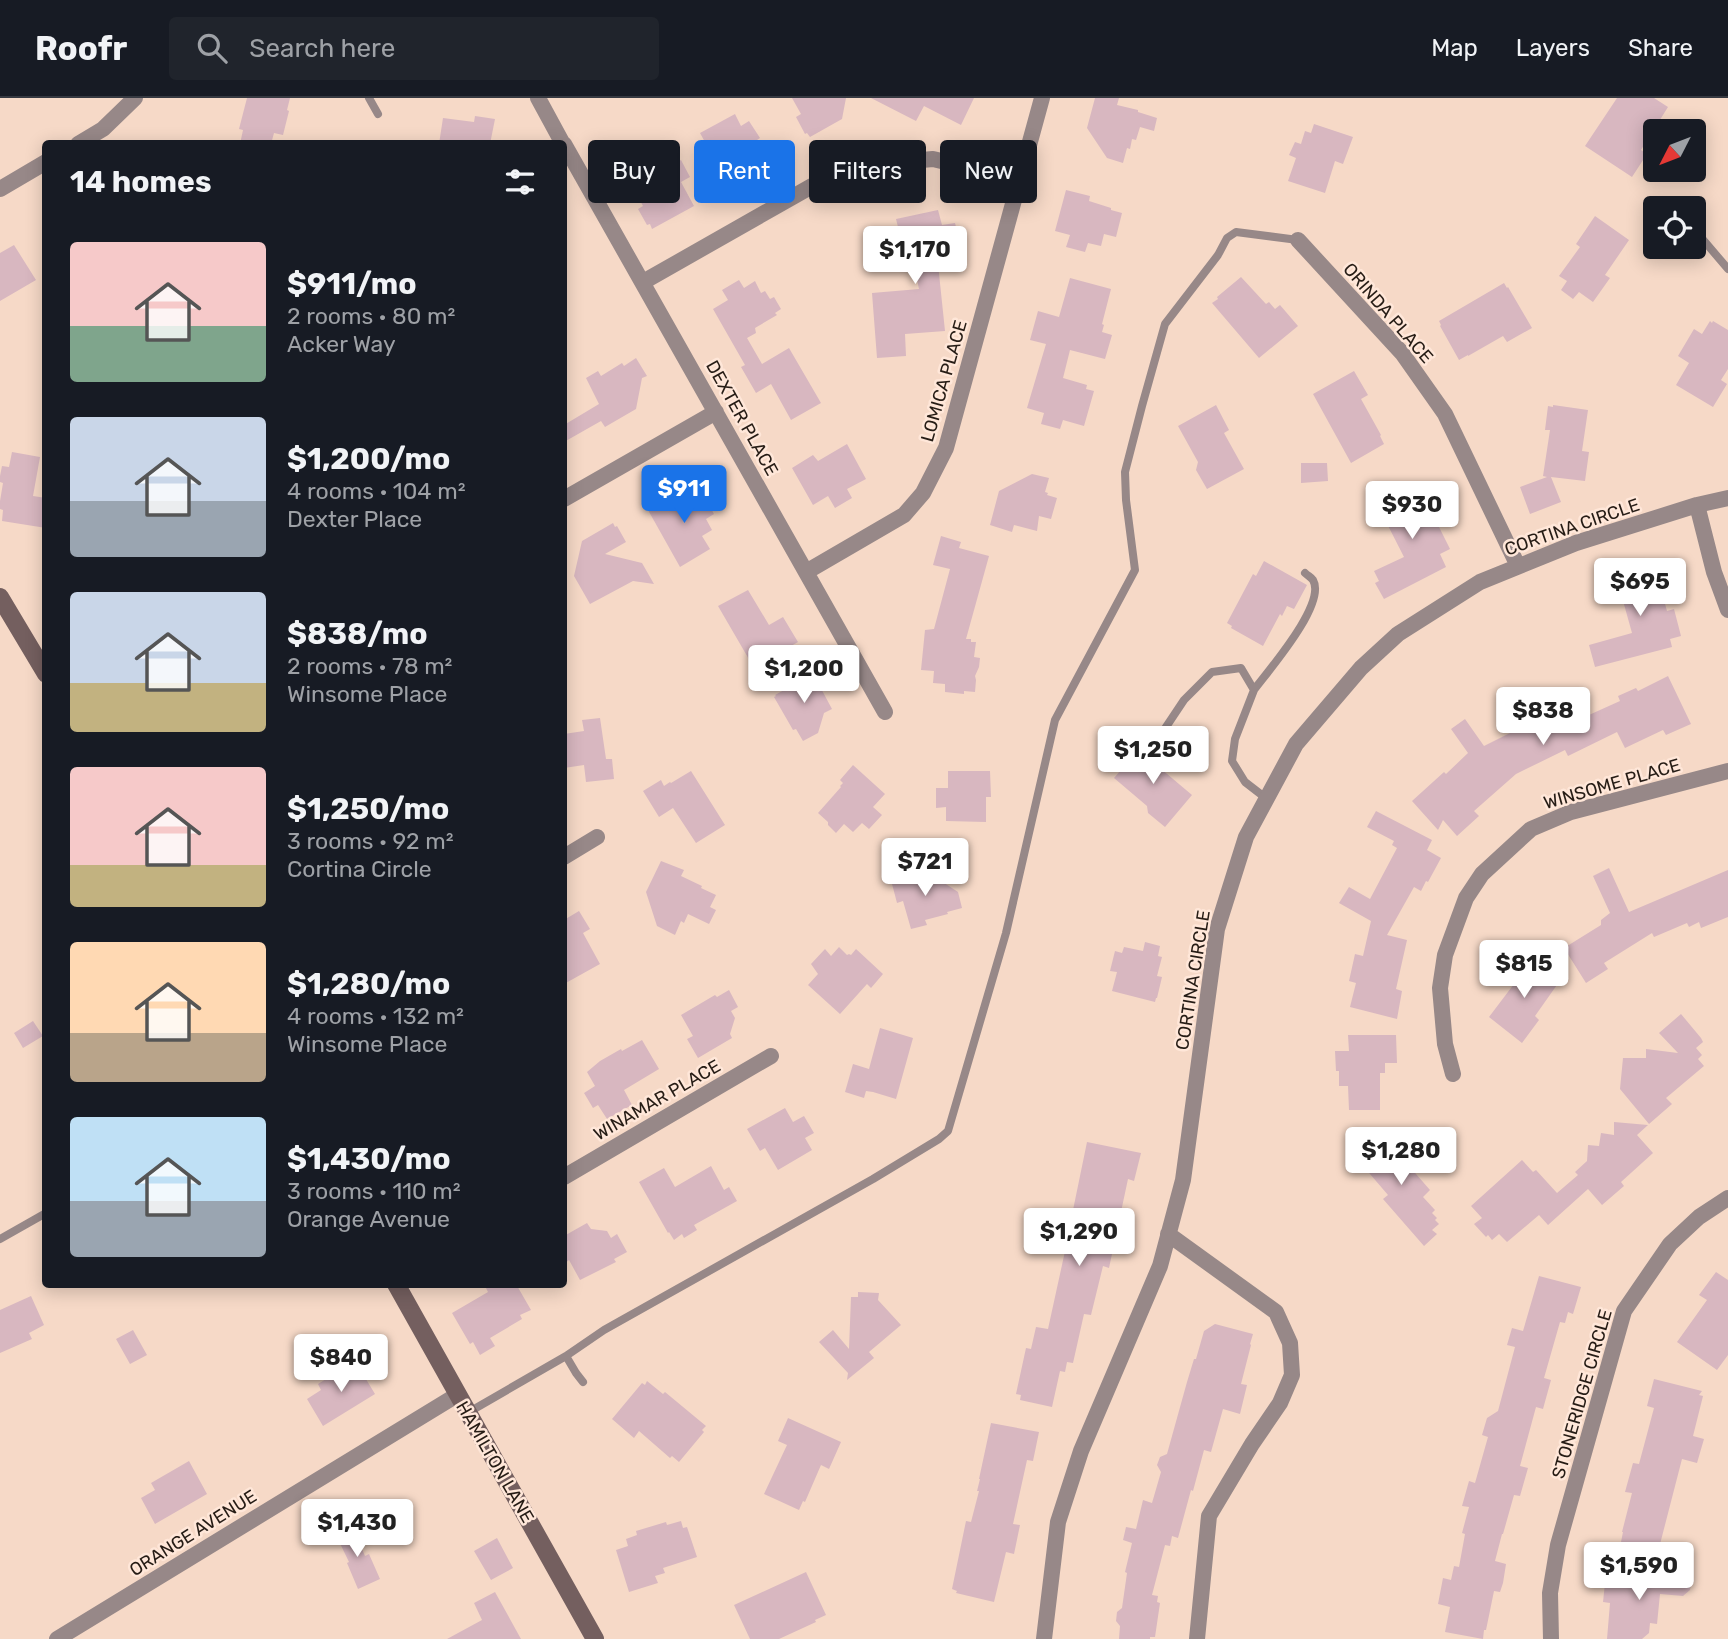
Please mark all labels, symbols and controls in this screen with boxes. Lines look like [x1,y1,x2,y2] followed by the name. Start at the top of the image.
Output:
[169,17,659,80] search box
[35,29,127,68] text: Roofr
[193,29,231,67] icon: search
[249,33,395,64] text: Search here
[1431,34,1478,62] text: Map
[1516,34,1590,62] text: Layers
[1628,34,1693,62] text: Share
[1643,119,1706,182] north arrow
[1643,119,1706,259] map controls
[588,140,680,203] chip: Buy
[694,140,795,203] chip: Rent
[809,140,926,203] chip: Filters
[940,140,1037,203] chip: New
[501,163,539,201] icon: filters
[70,164,212,200] text: 14 homes
[1643,196,1706,259] button: locate
[858,226,972,286] pin: $1,170
[879,235,951,263] text: $1,170
[1338,258,1438,368] street label: ORINDA PLACE
[287,266,417,302] text: $911/mo
[126,270,210,354] icon: home
[287,302,455,330] text: 2 rooms · 80 m²
[916,318,972,444] street label: LOMICA PLACE
[287,330,396,358] text: Acker Way
[701,356,783,480] street label: DEXTER PLACE
[287,441,450,477] text: $1,200/mo
[126,445,210,529] icon: home
[643,466,725,525] pin: $911
[658,474,710,502] text: $911
[287,477,466,505] text: 4 rooms · 104 m²
[1371,482,1453,541] pin: $930
[1382,490,1442,518] text: $930
[1502,494,1642,560] street label: CORTINA CIRCLE
[287,505,422,533] text: Dexter Place
[1599,559,1681,618] pin: $695
[1610,567,1670,595] text: $695
[287,616,428,652] text: $838/mo
[126,620,210,704] icon: home
[747,646,861,705] pin: $1,200
[287,652,452,680] text: 2 rooms · 78 m²
[764,654,844,682] text: $1,200
[287,680,447,708] text: Winsome Place
[1502,688,1584,747] pin: $838
[1512,696,1574,724] text: $838
[1096,726,1210,786] pin: $1,250
[1114,735,1192,763] text: $1,250
[1541,754,1683,814] street label: WINSOME PLACE
[287,791,449,827] text: $1,250/mo
[126,795,210,879] icon: home
[287,827,453,855] text: 3 rooms · 92 m²
[884,838,966,898] pin: $721
[898,847,952,875] text: $721
[287,855,432,883] text: Cortina Circle
[1171,908,1215,1052] street label: CORTINA CIRCLE
[1483,940,1565,1000] pin: $815
[1495,949,1553,977] text: $815
[287,966,450,1002] text: $1,280/mo
[126,970,210,1054] icon: home
[287,1002,464,1030] text: 4 rooms · 132 m²
[287,1030,447,1058] text: Winsome Place
[590,1055,724,1145] street label: WINAMAR PLACE
[1344,1128,1458,1187] pin: $1,280
[1361,1136,1441,1164] text: $1,280
[287,1141,451,1177] text: $1,430/mo
[126,1145,210,1229] icon: home
[287,1177,461,1205] text: 3 rooms · 110 m²
[287,1205,450,1233] text: Orange Avenue
[1022,1208,1136,1268] pin: $1,290
[1040,1217,1118,1245] text: $1,290
[1547,1307,1617,1481] street label: STONERIDGE CIRCLE
[300,1334,382,1394] pin: $840
[310,1343,372,1371] text: $840
[451,1397,539,1527] street label: HAMILTON LANE
[125,1485,261,1581] street label: ORANGE AVENUE
[300,1500,414,1559] pin: $1,430
[317,1508,397,1536] text: $1,430
[1582,1542,1696,1602] pin: $1,590
[1600,1551,1678,1579] text: $1,590

